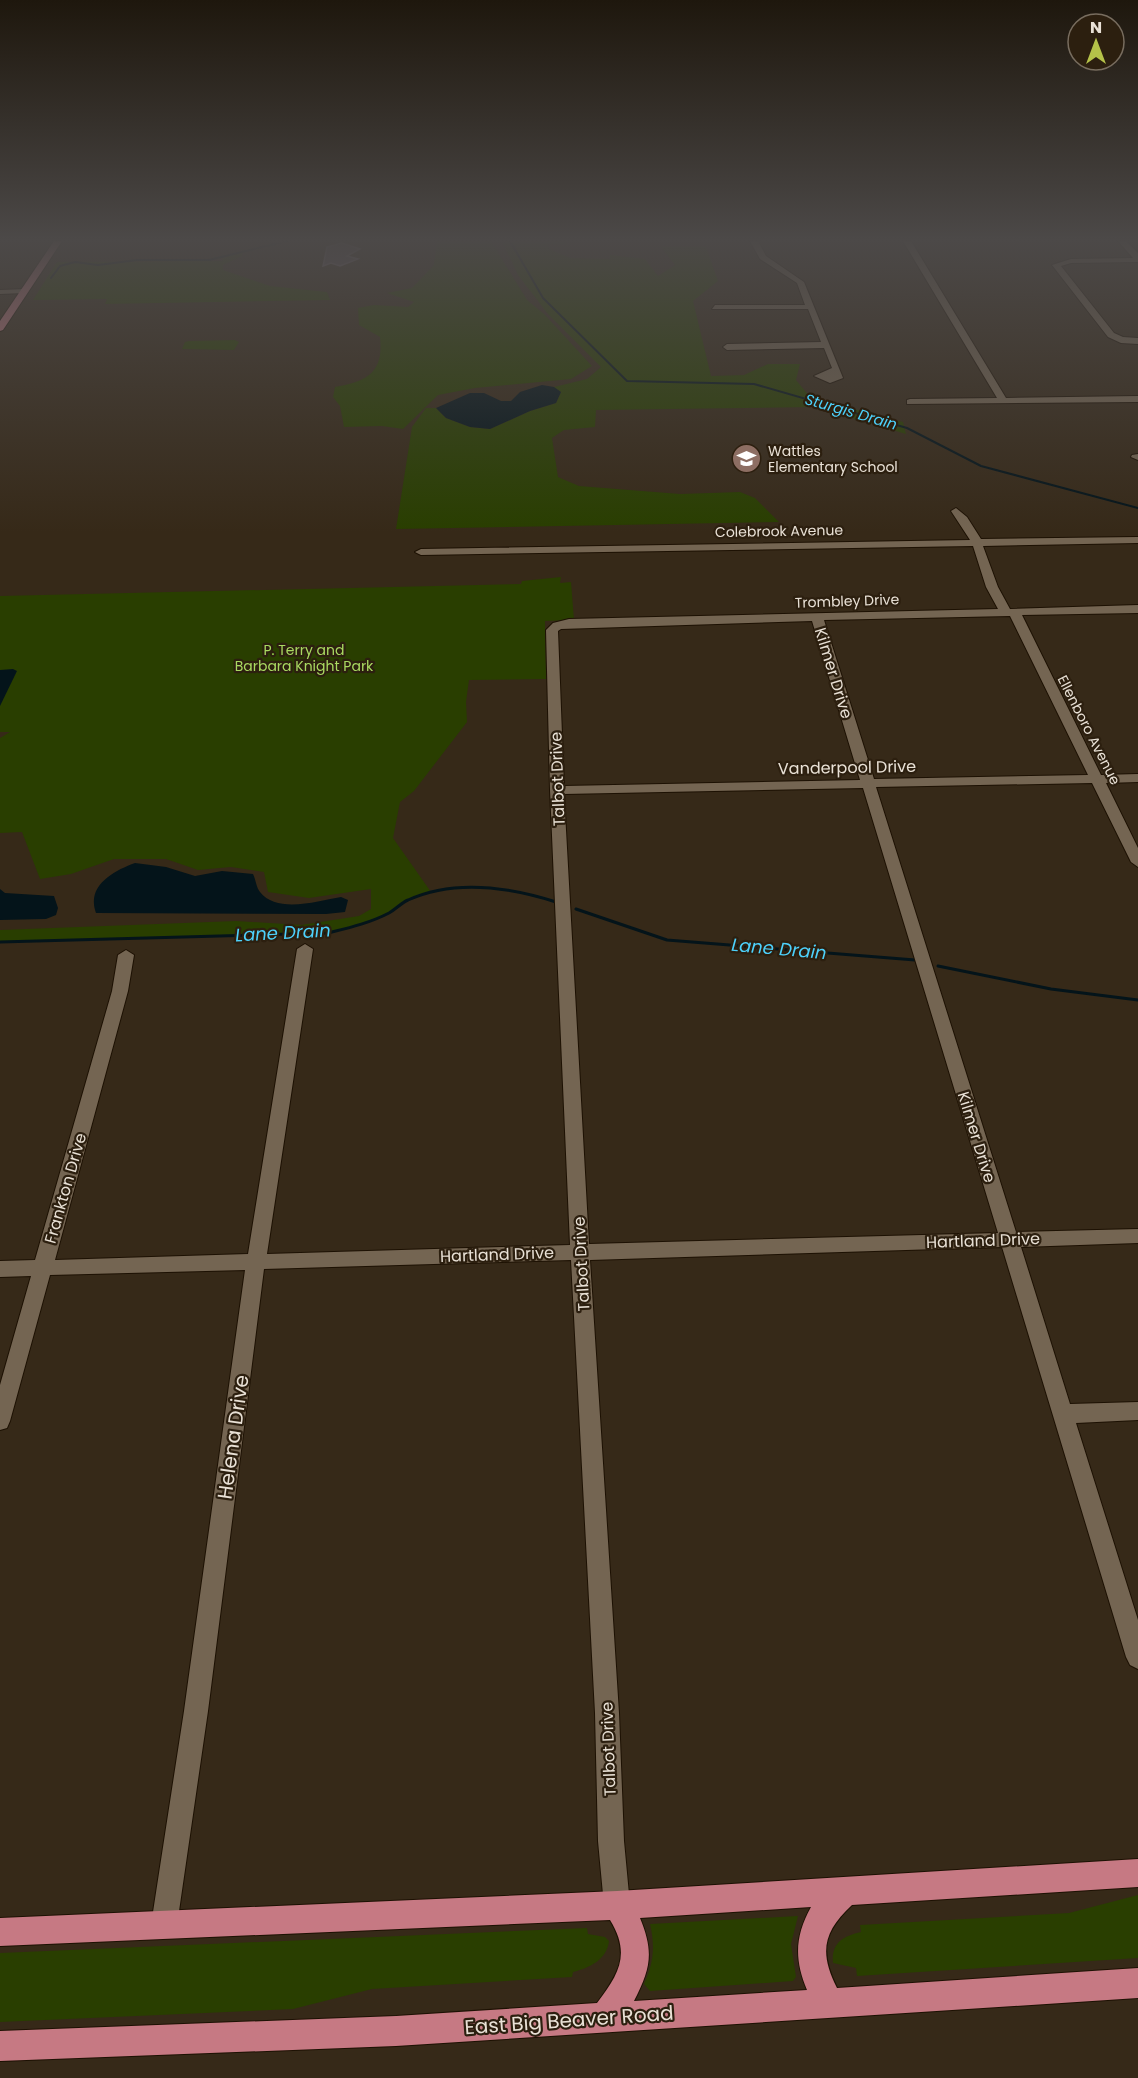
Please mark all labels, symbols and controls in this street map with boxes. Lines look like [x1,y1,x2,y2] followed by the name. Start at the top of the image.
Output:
[1066,12,1126,72] north arrow
[1090,16,1102,39] text: N
[803,388,900,435] water label: Sturgis Drain
[768,441,898,477] place label: Wattles Elementary School
[731,443,763,475] school or university icon: Wattles Elementary School
[715,520,843,542] street label: Colebrook Avenue
[794,589,900,613] street label: Trombley Drive
[809,625,858,722] street label: Kilmer Drive
[235,640,374,676] park label: P. Terry and Barbara Knight Park
[1053,672,1125,789] street label: Ellenboro Avenue
[544,731,571,827] street label: Talbot Drive
[778,755,916,780] street label: Vanderpool Drive
[235,918,331,947] water label: Lane Drain
[730,932,828,965] water label: Lane Drain
[952,1089,1001,1186] street label: Kilmer Drive
[39,1130,92,1246] street label: Frankton Drive
[568,1216,595,1312] street label: Talbot Drive
[926,1227,1040,1254] street label: Hartland Drive
[440,1241,554,1268] street label: Hartland Drive
[210,1373,256,1501] street label: Helena Drive
[595,1701,622,1797] street label: Talbot Drive
[464,1999,674,2041] street label: East Big Beaver Road

